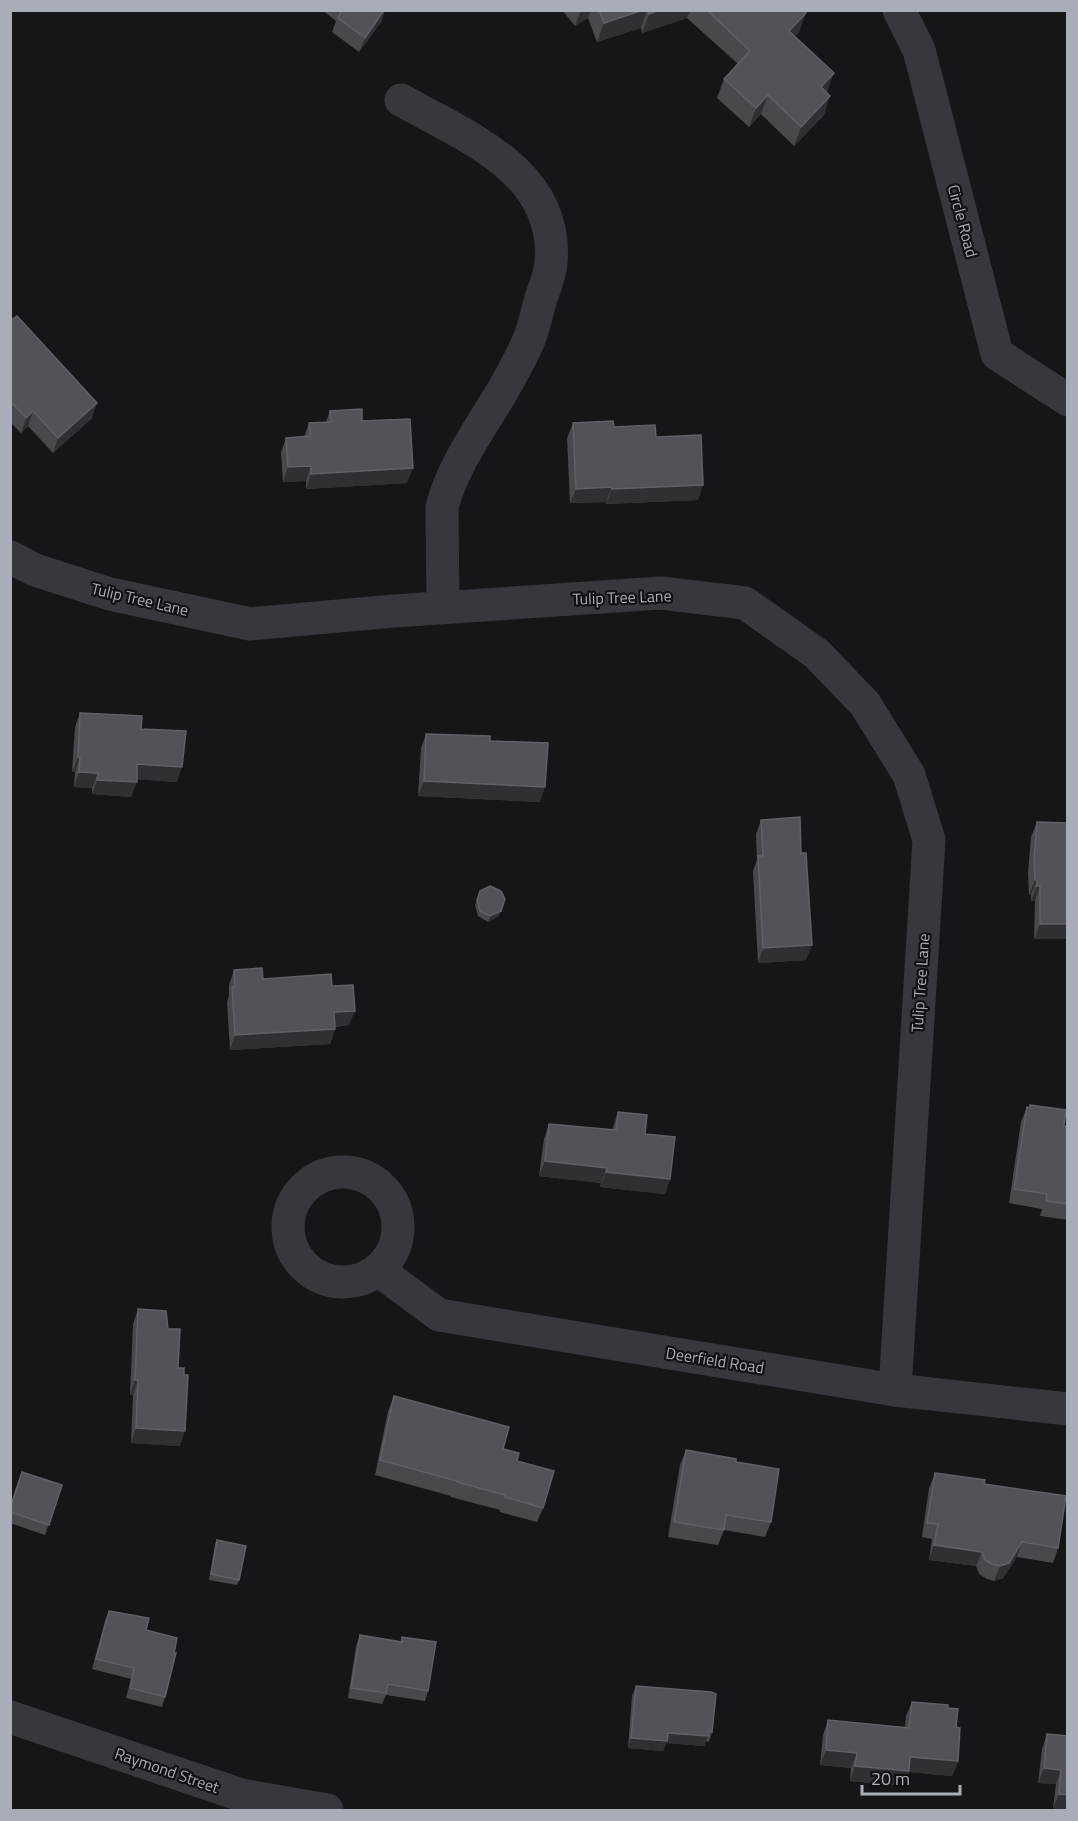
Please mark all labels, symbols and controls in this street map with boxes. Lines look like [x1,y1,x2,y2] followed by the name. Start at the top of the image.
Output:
[942,182,984,260] street label: Circle Road
[89,576,191,622] street label: Tulip Tree Lane
[572,583,672,611] street label: Tulip Tree Lane
[905,933,935,1033] street label: Tulip Tree Lane
[664,1340,766,1380] street label: Deerfield Road
[111,1741,223,1799] street label: Raymond Street
[862,1758,960,1796] scale bar
[871,1765,910,1792] text: 20 m

